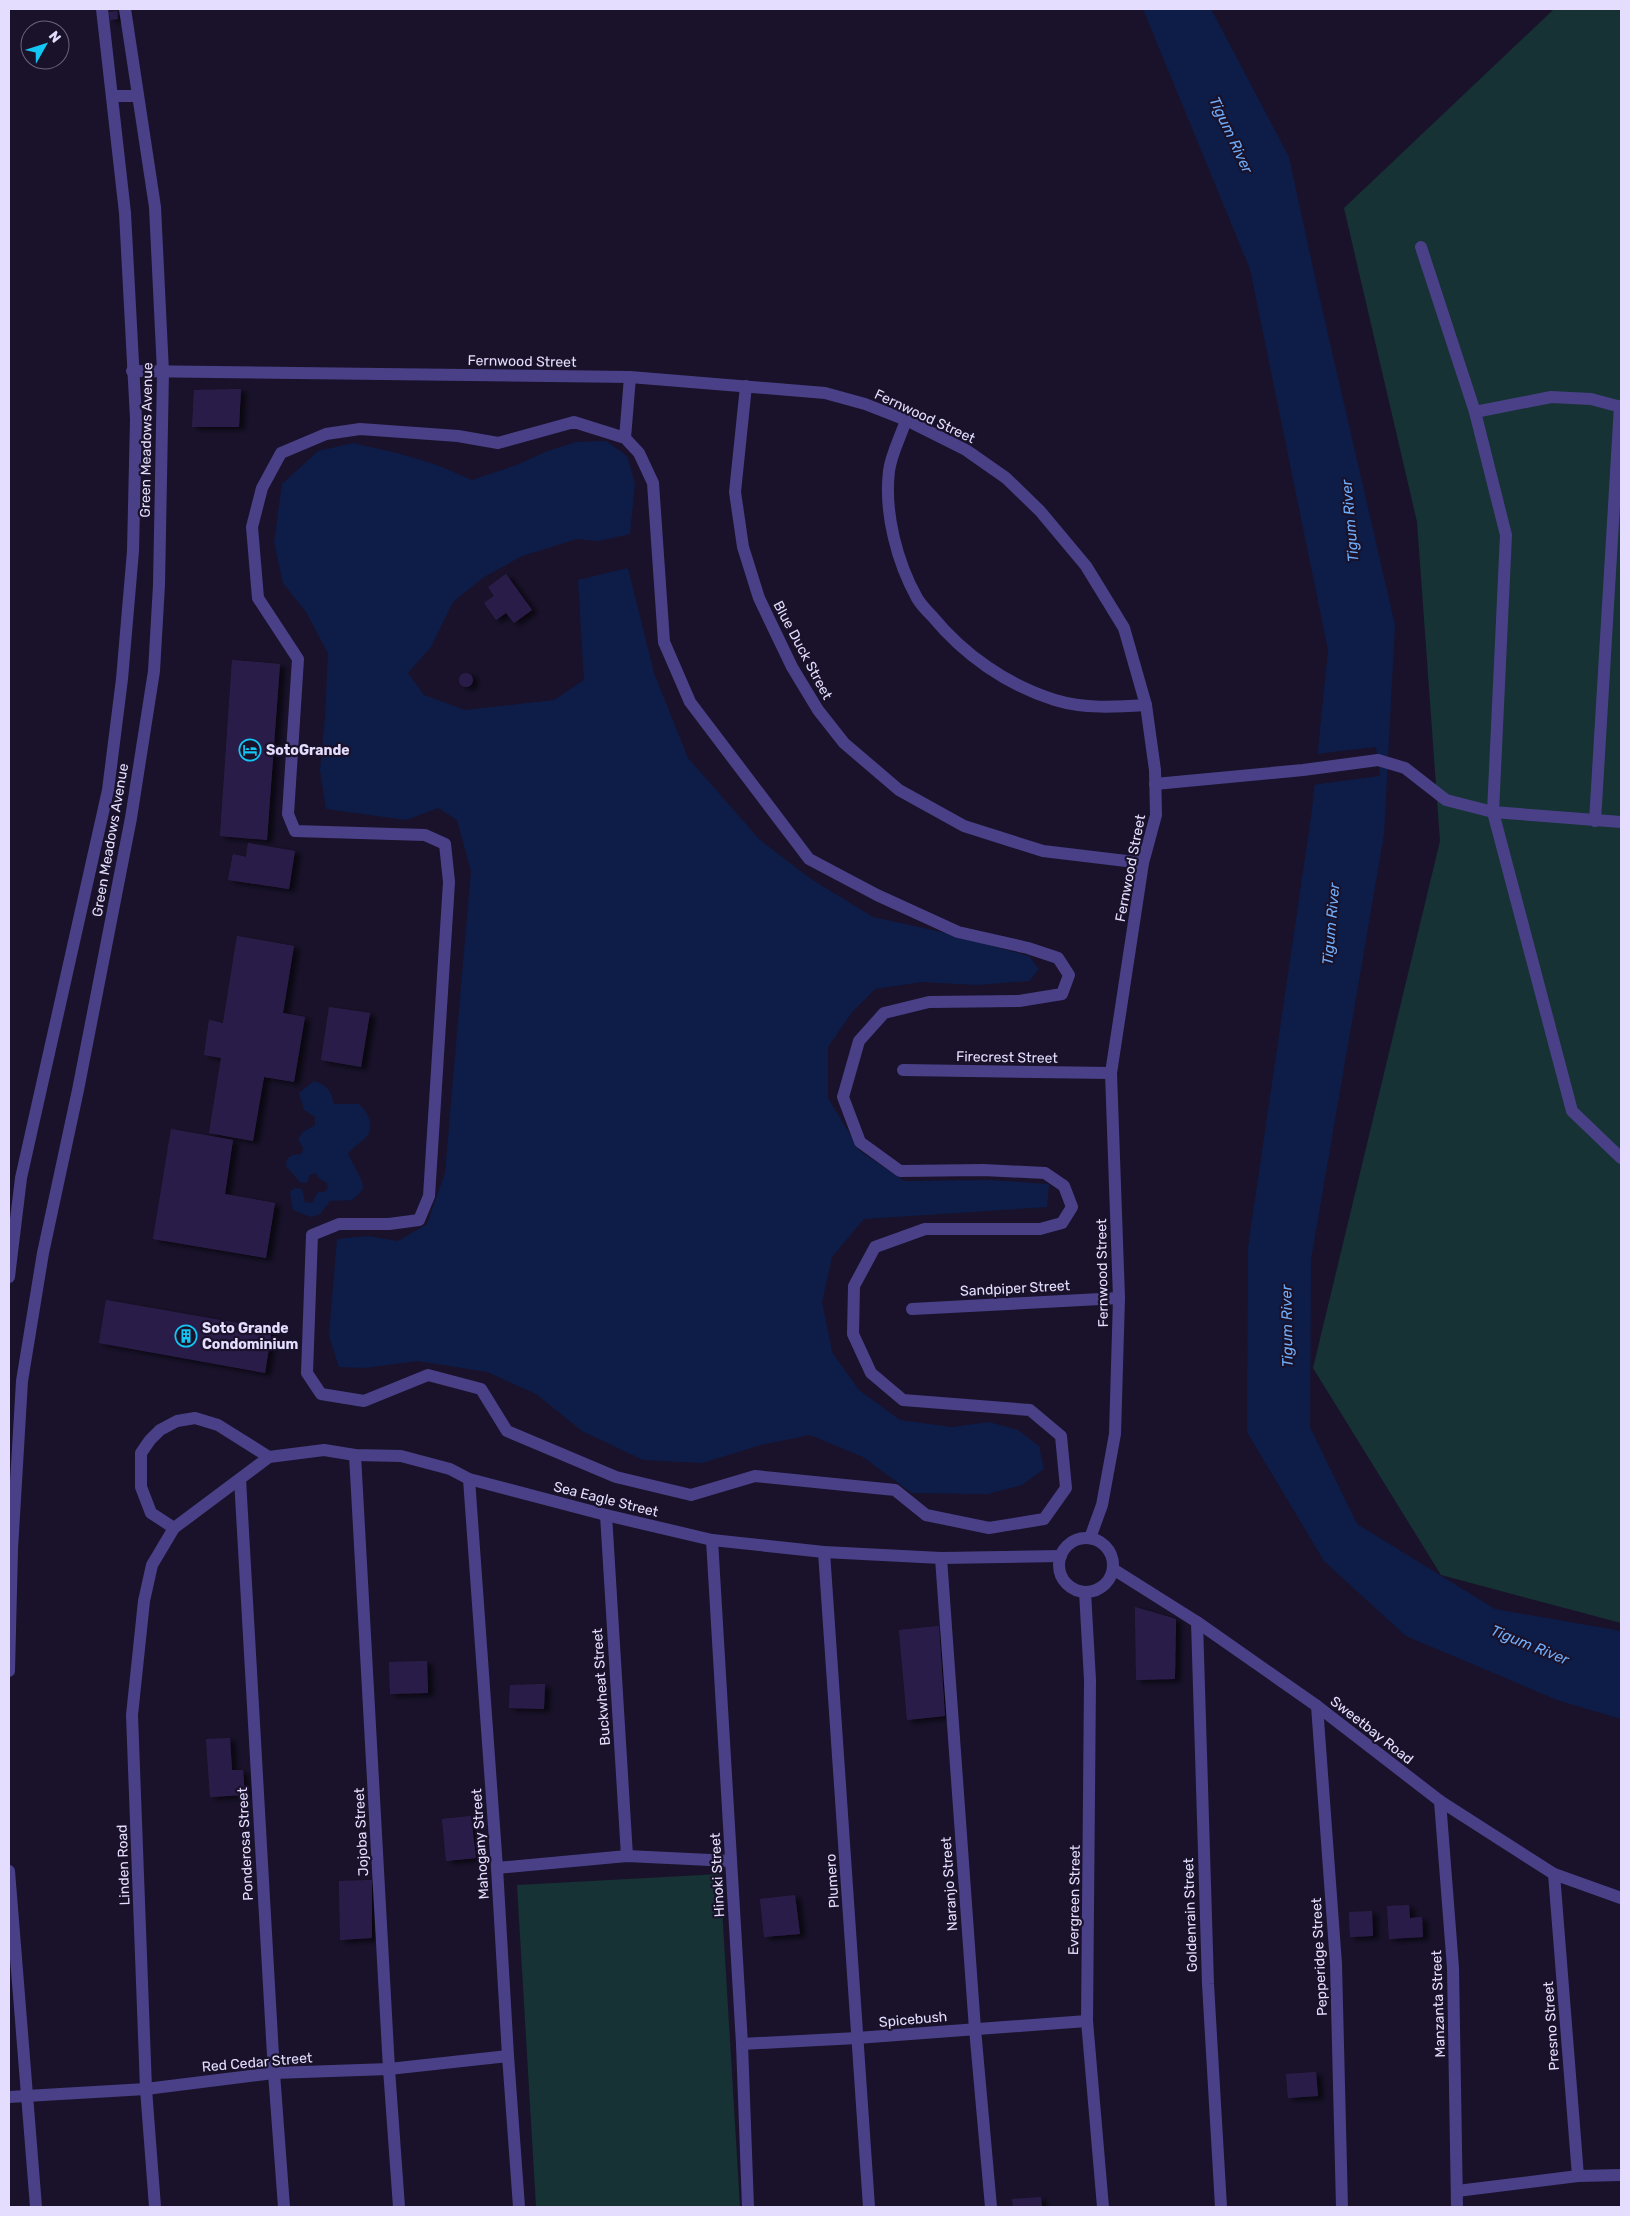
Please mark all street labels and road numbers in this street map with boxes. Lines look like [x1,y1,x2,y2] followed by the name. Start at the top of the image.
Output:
[467,352,577,371] street label: Fernwood Street
[137,362,156,518] street label: Green Meadows Avenue
[872,386,978,447] street label: Fernwood Street
[769,598,836,703] street label: Blue Duck Street
[89,762,132,918] street label: Green Meadows Avenue
[1112,813,1149,923] street label: Fernwood Street
[956,1048,1059,1067] street label: Firecrest Street
[1093,1218,1112,1328] street label: Fernwood Street
[960,1277,1071,1300] street label: Sandpiper Street
[552,1478,661,1521] street label: Sea Eagle Street
[589,1627,614,1746] street label: Buckwheat Street
[1327,1693,1417,1768] street label: Sweetbay Road
[234,1786,257,1901] street label: Ponderosa Street
[351,1787,372,1877] street label: Jojoba Street
[468,1787,493,1900] street label: Mahogany Street
[114,1824,133,1906] street label: Linden Road
[707,1832,728,1918] street label: Hinoki Street
[938,1836,961,1932] street label: Naranjo Street
[1065,1844,1084,1955] street label: Evergreen Street
[822,1853,843,1909] street label: Plumero
[1180,1857,1201,1972] street label: Goldenrain Street
[1308,1897,1331,2017] street label: Pepperidge Street
[1428,1949,1449,2058] street label: Manzanta Street
[1540,1980,1563,2071] street label: Presno Street
[878,2008,948,2031] street label: Spicebush
[201,2049,314,2076] street label: Red Cedar Street

